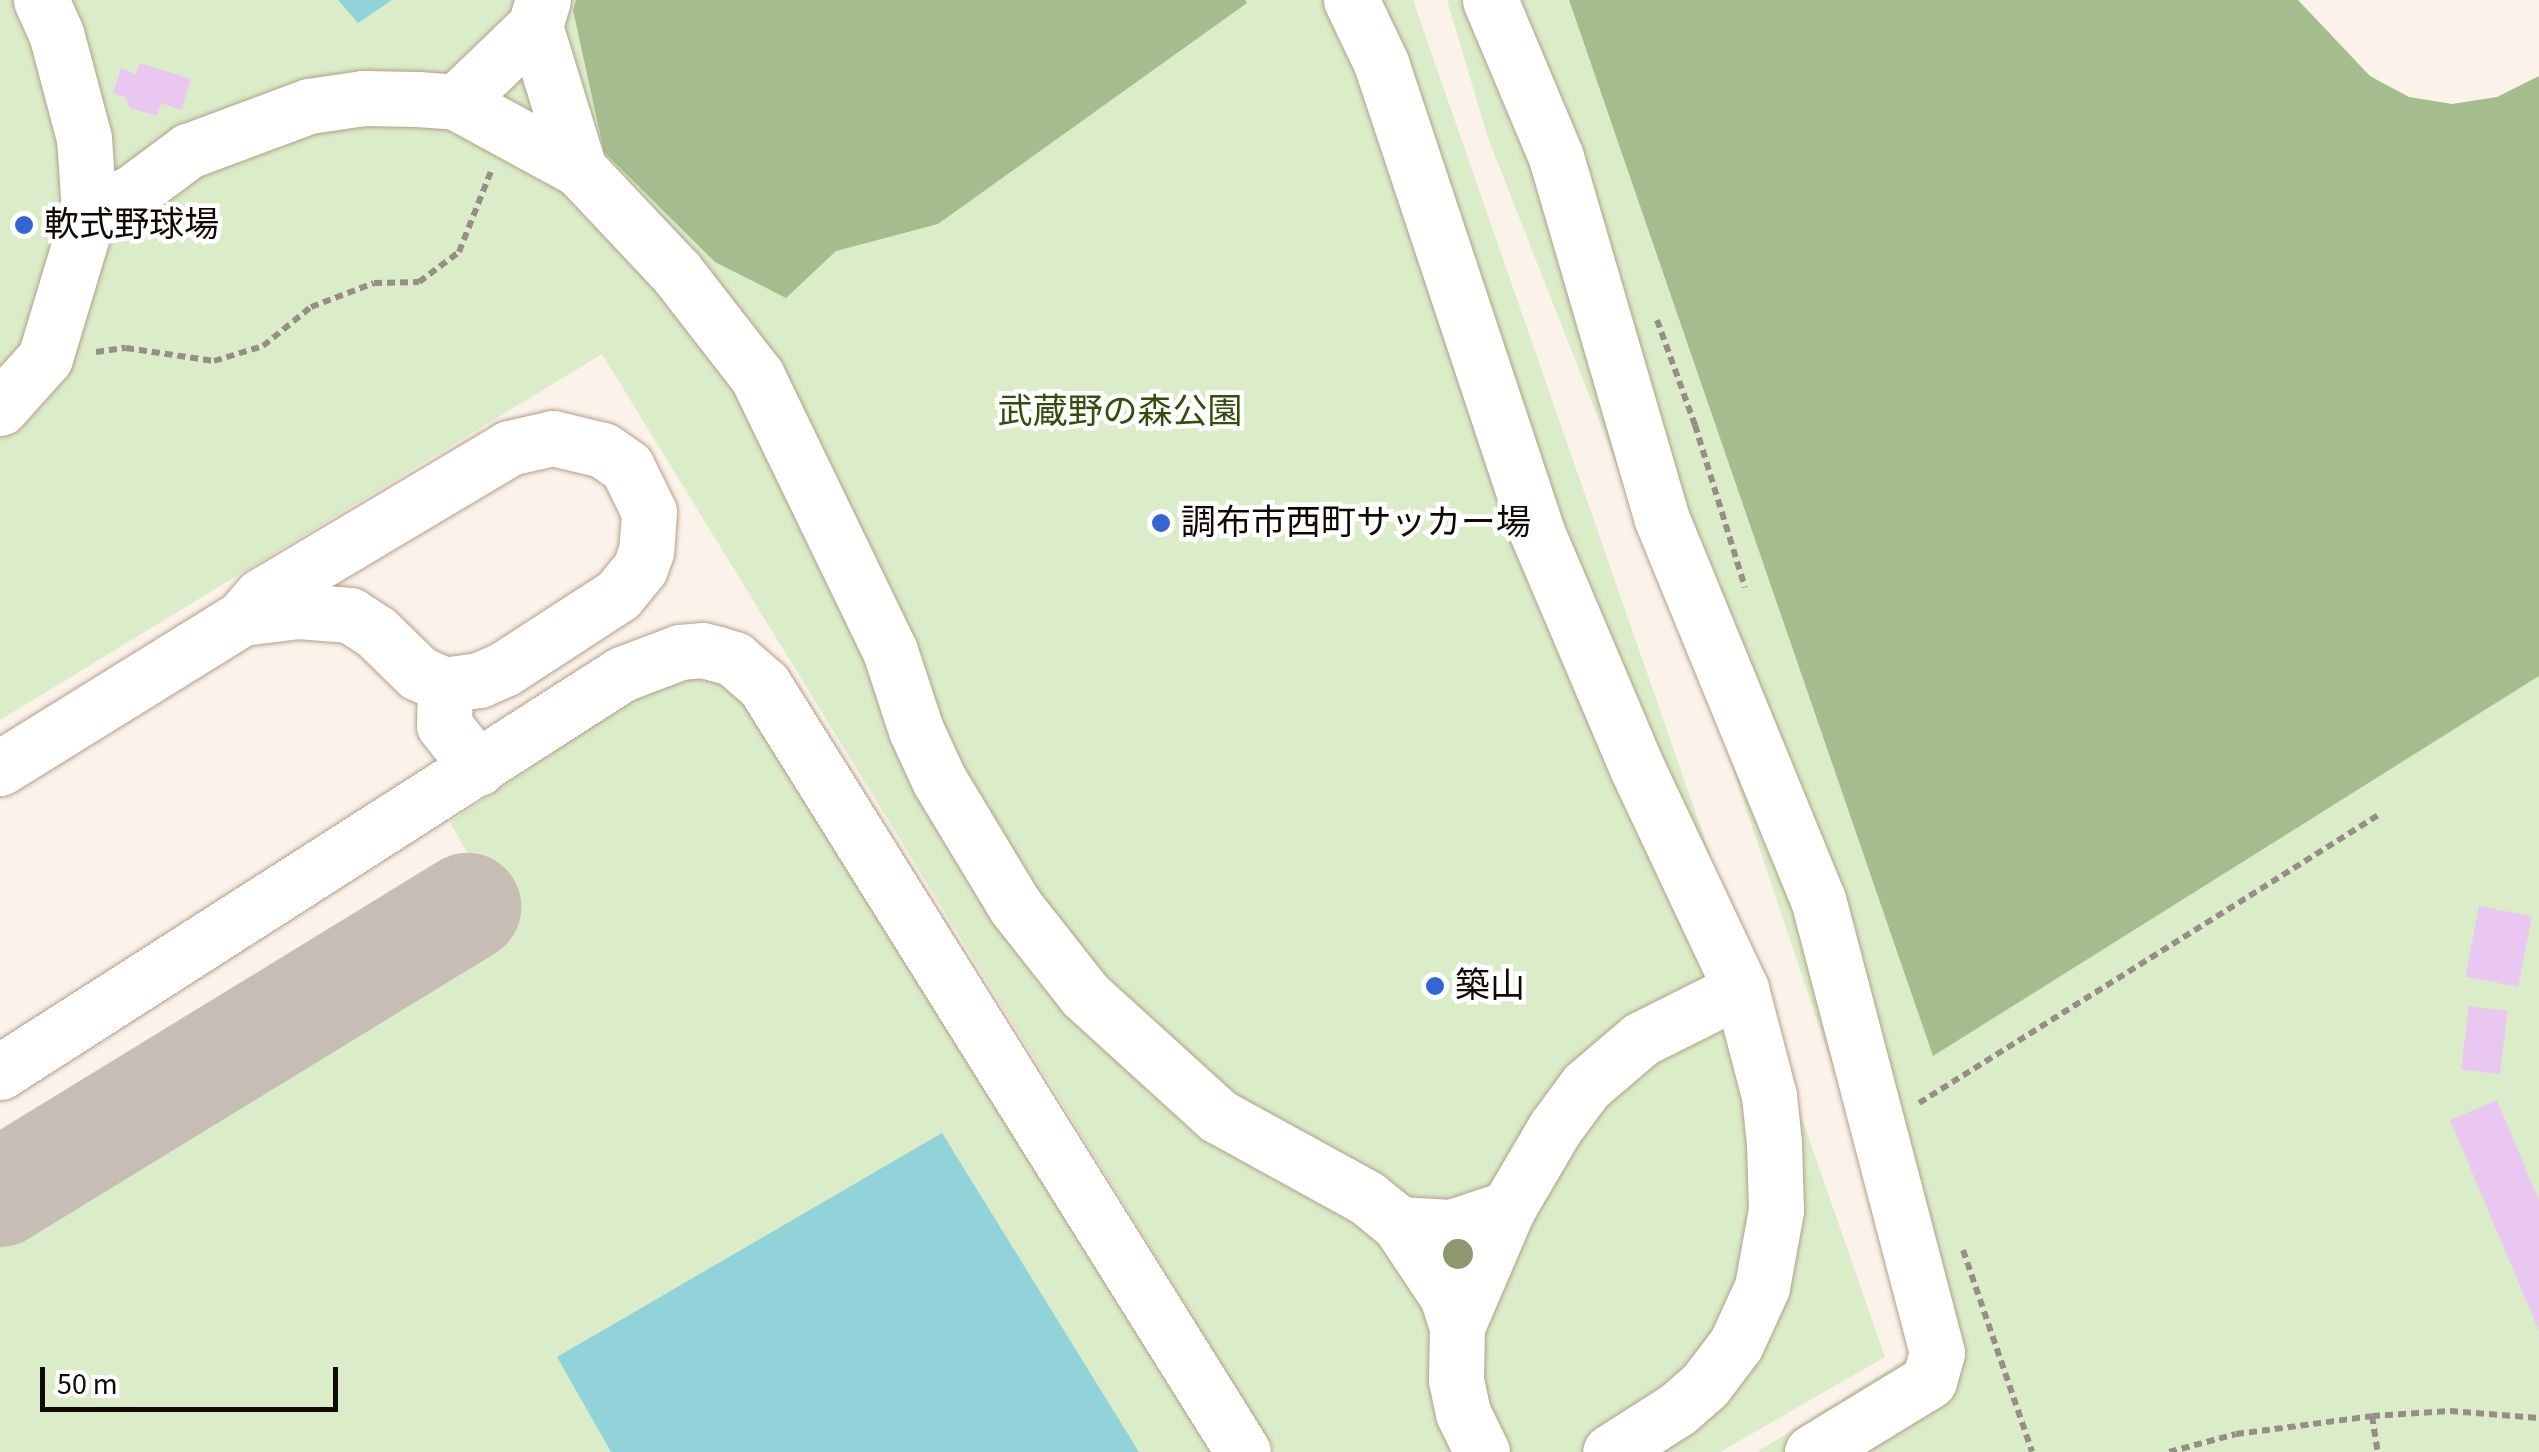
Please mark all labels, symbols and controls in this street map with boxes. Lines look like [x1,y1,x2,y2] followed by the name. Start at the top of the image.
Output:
[44,204,219,246] place label: 軟式野球場
[13,214,35,236] marker: 軟式野球場
[998,391,1242,433] park label: 武蔵野の森公園
[1181,502,1531,544] place label: 調布市西町サッカー場
[1150,512,1172,534] marker: 調布市西町サッカー場
[1455,965,1525,1007] place label: 築山
[1424,975,1446,997] marker: 築山
[45,1347,342,1409] scale bar
[57,1363,118,1406] text: 50 m

